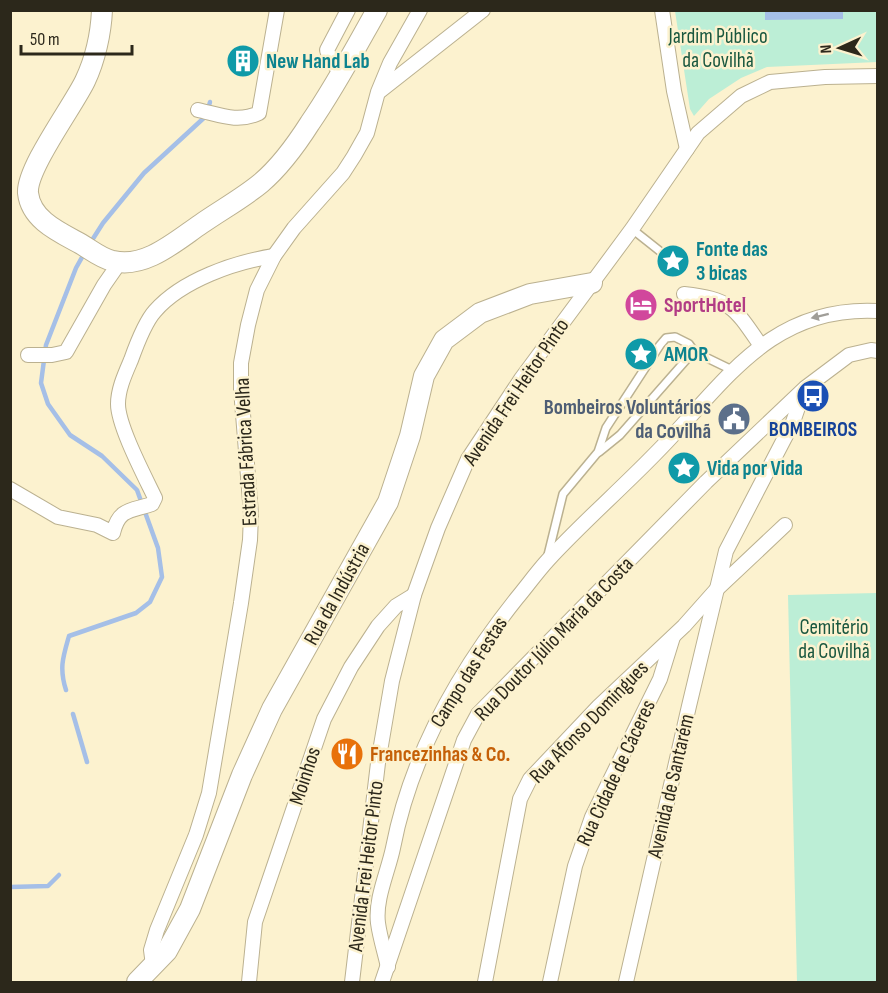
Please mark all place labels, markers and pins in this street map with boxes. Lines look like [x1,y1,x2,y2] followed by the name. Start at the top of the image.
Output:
[225,43,261,79] building icon: New Hand Lab
[266,49,370,74] place label: New Hand Lab
[696,237,768,286] place label: Fonte das 3 bicas
[655,243,691,279] place icon: Fonte das 3 bicas
[623,287,659,323] hotel icon: SportHotel
[664,293,746,318] place label: SportHotel
[623,336,659,372] place icon: AMOR
[663,342,709,367] place label: AMOR
[795,378,831,414] bus stop icon: BOMBEIROS
[544,395,711,444] place label: Bombeiros Voluntários da Covilhã
[716,401,752,437] public building icon: Bombeiros Voluntários da Covilhã
[769,417,857,442] place label: BOMBEIROS
[666,450,702,486] place icon: Vida por Vida
[707,456,803,481] place label: Vida por Vida
[329,736,365,772] restaurant icon: Francezinhas & Co.
[370,742,510,767] place label: Francezinhas & Co.

